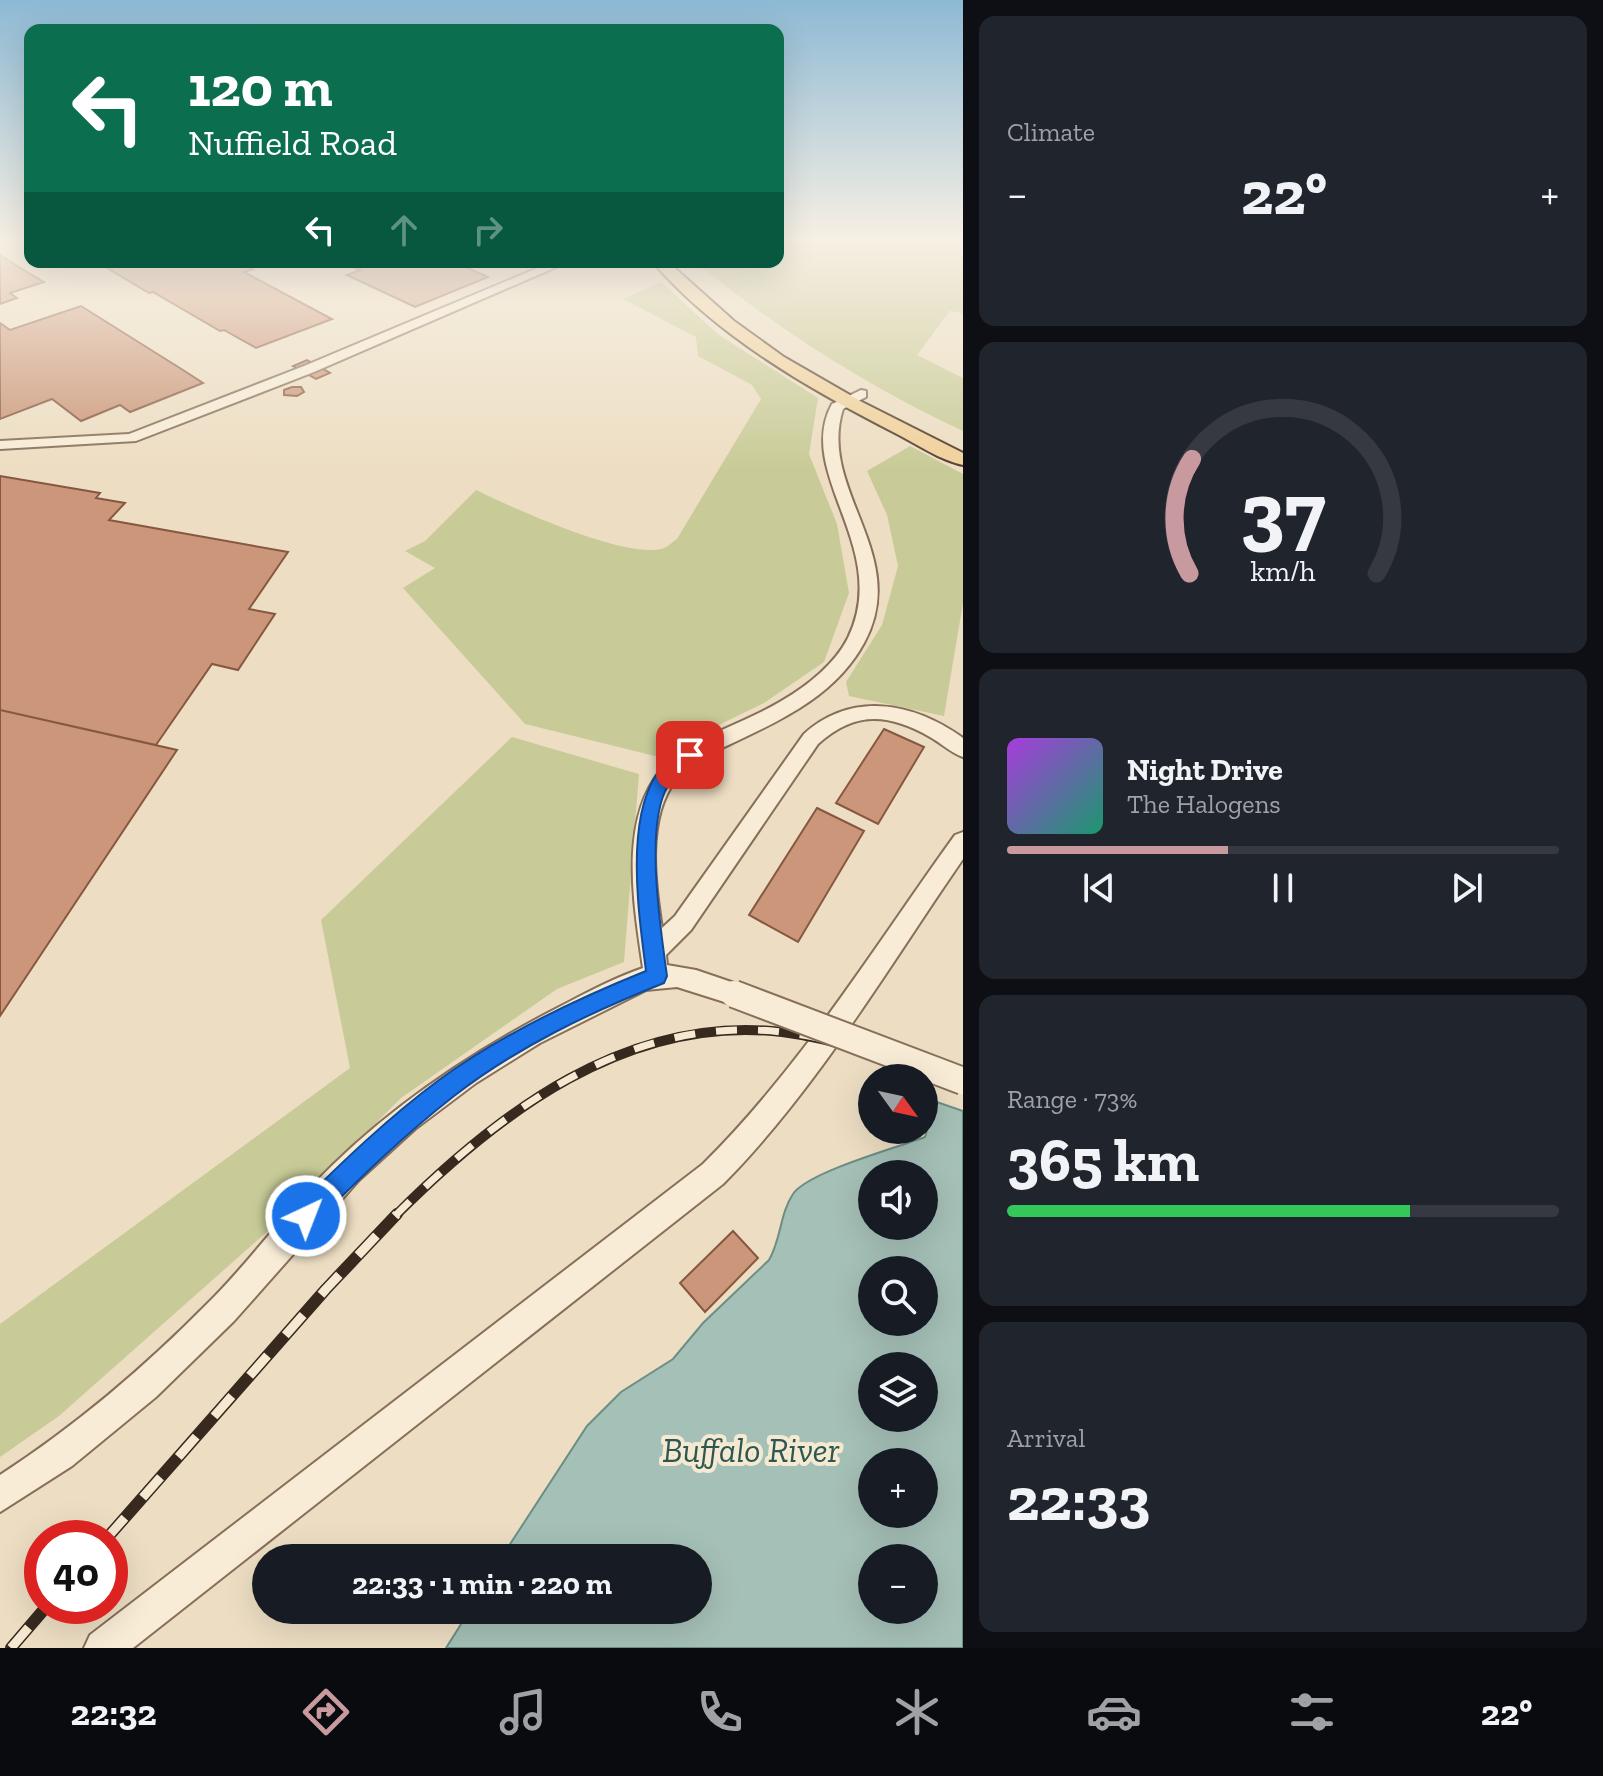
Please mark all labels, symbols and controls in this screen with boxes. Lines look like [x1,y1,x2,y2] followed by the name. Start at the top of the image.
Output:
[188,53,332,120] text: 120 m
[56,56,160,160] icon: left
[1007,116,1095,148] text: Climate
[188,121,397,164] text: Nuffield Road
[1241,157,1327,229] text: 22°
[1007,167,1028,220] text: −
[1540,167,1559,220] text: +
[298,208,342,252] icon: left
[382,208,426,252] icon: ahead
[466,208,510,252] icon: right
[1240,460,1326,560] text: 37
[1250,554,1316,588] text: km/h
[656,721,724,789] pin
[668,733,712,777] icon: arrive
[1127,752,1283,788] text: Night Drive
[1127,788,1281,820] text: The Halogens
[1077,866,1121,910] icon: previous
[1261,866,1305,910] icon: pause
[1445,866,1489,910] icon: next
[858,1064,938,1144] north arrow
[858,1064,938,1624] map controls
[1007,1083,1137,1115] text: Range · 73%
[1007,1124,1199,1196] text: 365 km
[858,1160,938,1240] button: sound
[264,1174,348,1258] position arrow
[858,1256,938,1336] button: search
[858,1352,938,1432] button: layers
[1007,1422,1085,1454] text: Arrival
[663,1430,840,1471] water label: Buffalo River
[858,1448,938,1528] button: +
[1007,1463,1150,1535] text: 22:33
[24,1520,128,1624] speed limit sign: 40
[858,1544,938,1624] button: −
[352,1566,612,1602] text: 22:33 · 1 min · 220 m
[298,1684,354,1740] icon: directions
[495,1684,551,1740] icon: music
[692,1684,748,1740] icon: phone
[889,1684,945,1740] icon: climate
[1086,1684,1142,1740] icon: car
[1284,1684,1340,1740] icon: filters
[71,1691,157,1734] text: 22:32
[1481,1691,1532,1734] text: 22°

